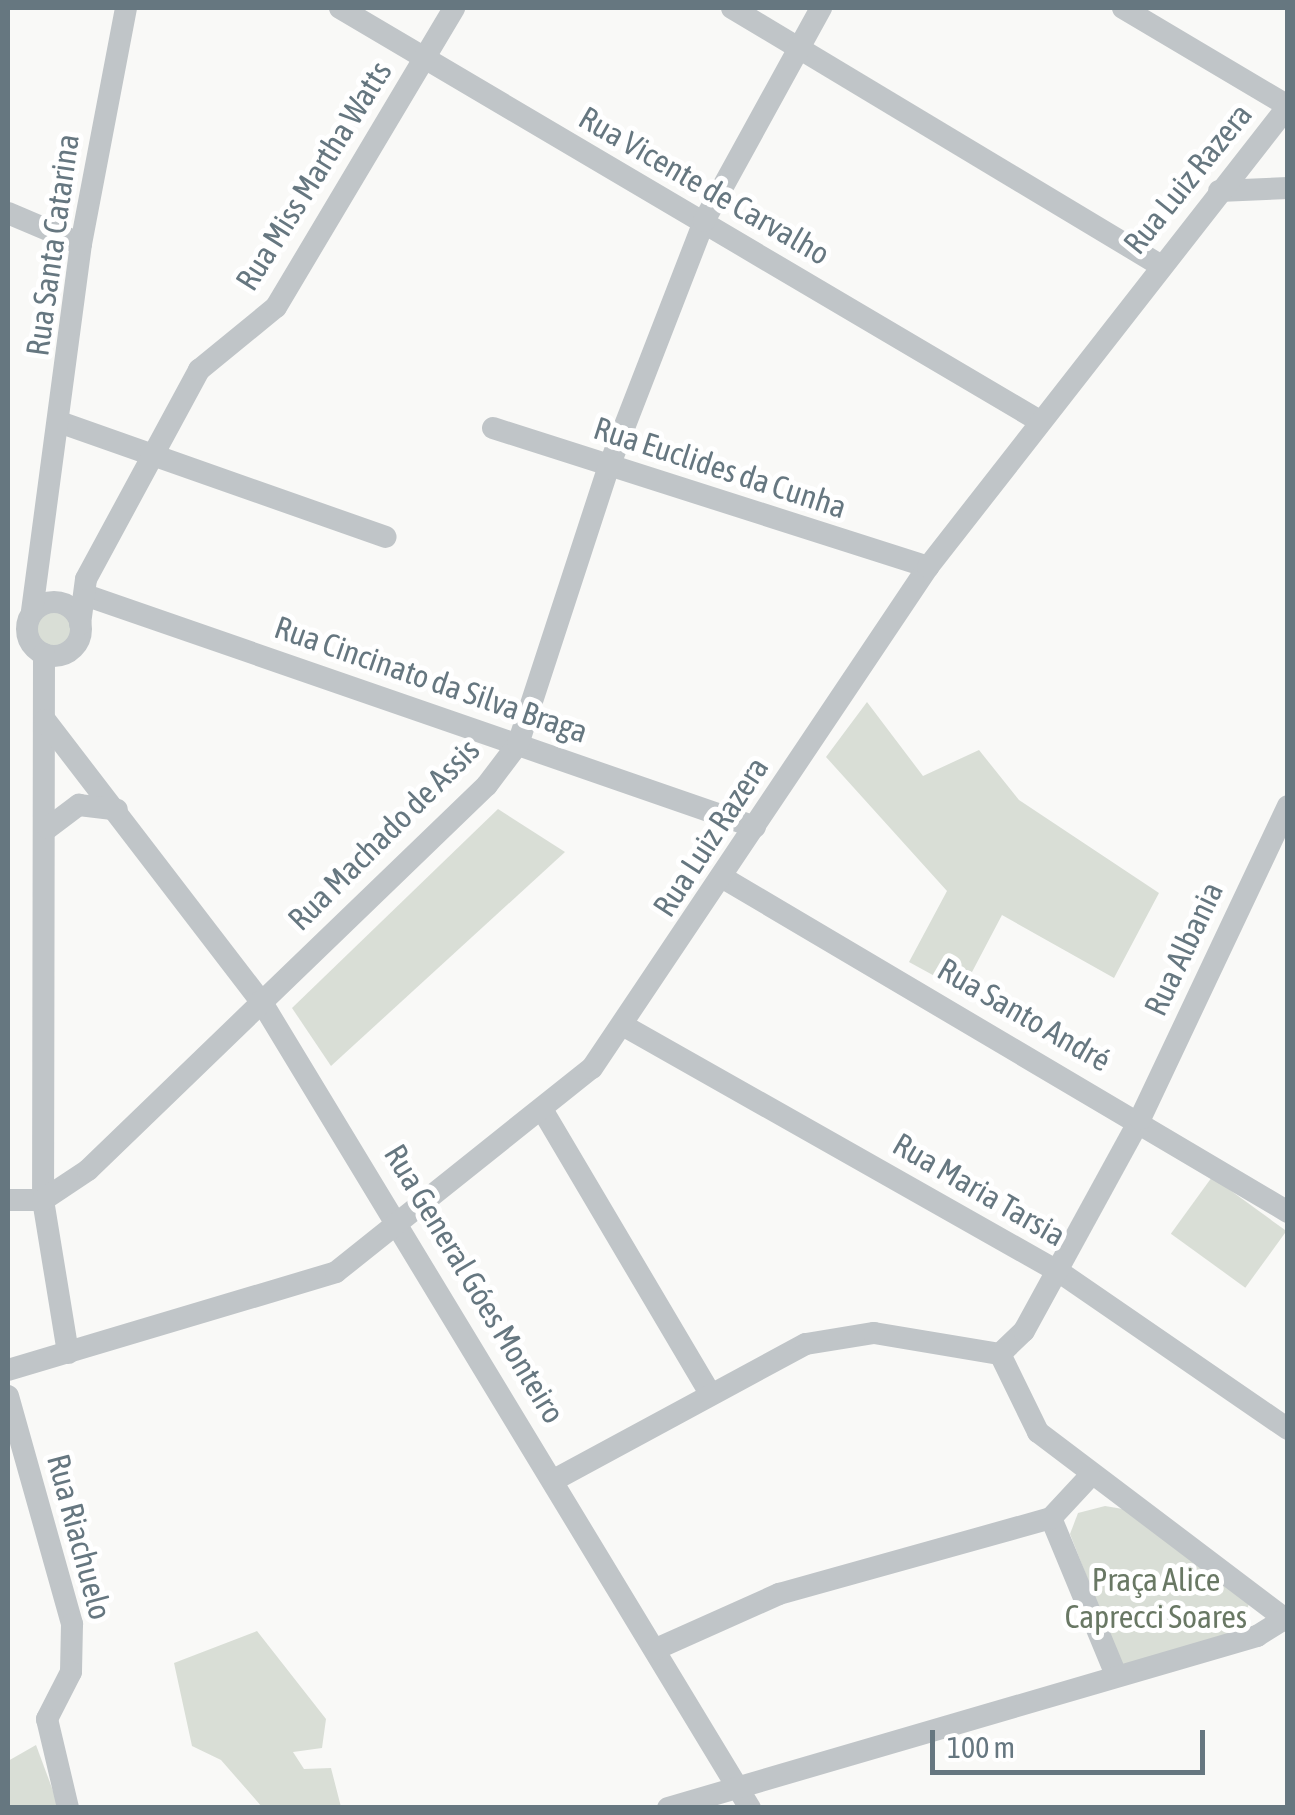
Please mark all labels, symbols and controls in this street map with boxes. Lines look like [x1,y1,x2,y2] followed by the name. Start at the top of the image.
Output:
[228,54,400,298] street label: Rua Miss Martha Watts
[1116,96,1260,262] street label: Rua Luiz Razera
[572,99,836,273] street label: Rua Vicente de Carvalho
[18,132,88,358] street label: Rua Santa Catarina
[589,409,851,527] street label: Rua Euclides da Cunha
[270,608,592,752] street label: Rua Cincinato da Silva Braga
[280,731,488,939] street label: Rua Machado de Assis
[645,750,777,924] street label: Rua Luiz Razera
[1136,876,1232,1022] street label: Rua Albania
[931,950,1117,1080] street label: Rua Santo André
[886,1125,1072,1255] street label: Rua Maria Tarsia
[376,1138,572,1430] street label: Rua General Góes Monteiro
[39,1450,119,1624] street label: Rua Riachuelo
[1065,1562,1247,1637] park label: Praça Alice Caprecci Soares
[935,1710,1210,1772] scale bar
[947,1730,1015,1764] text: 100 m

